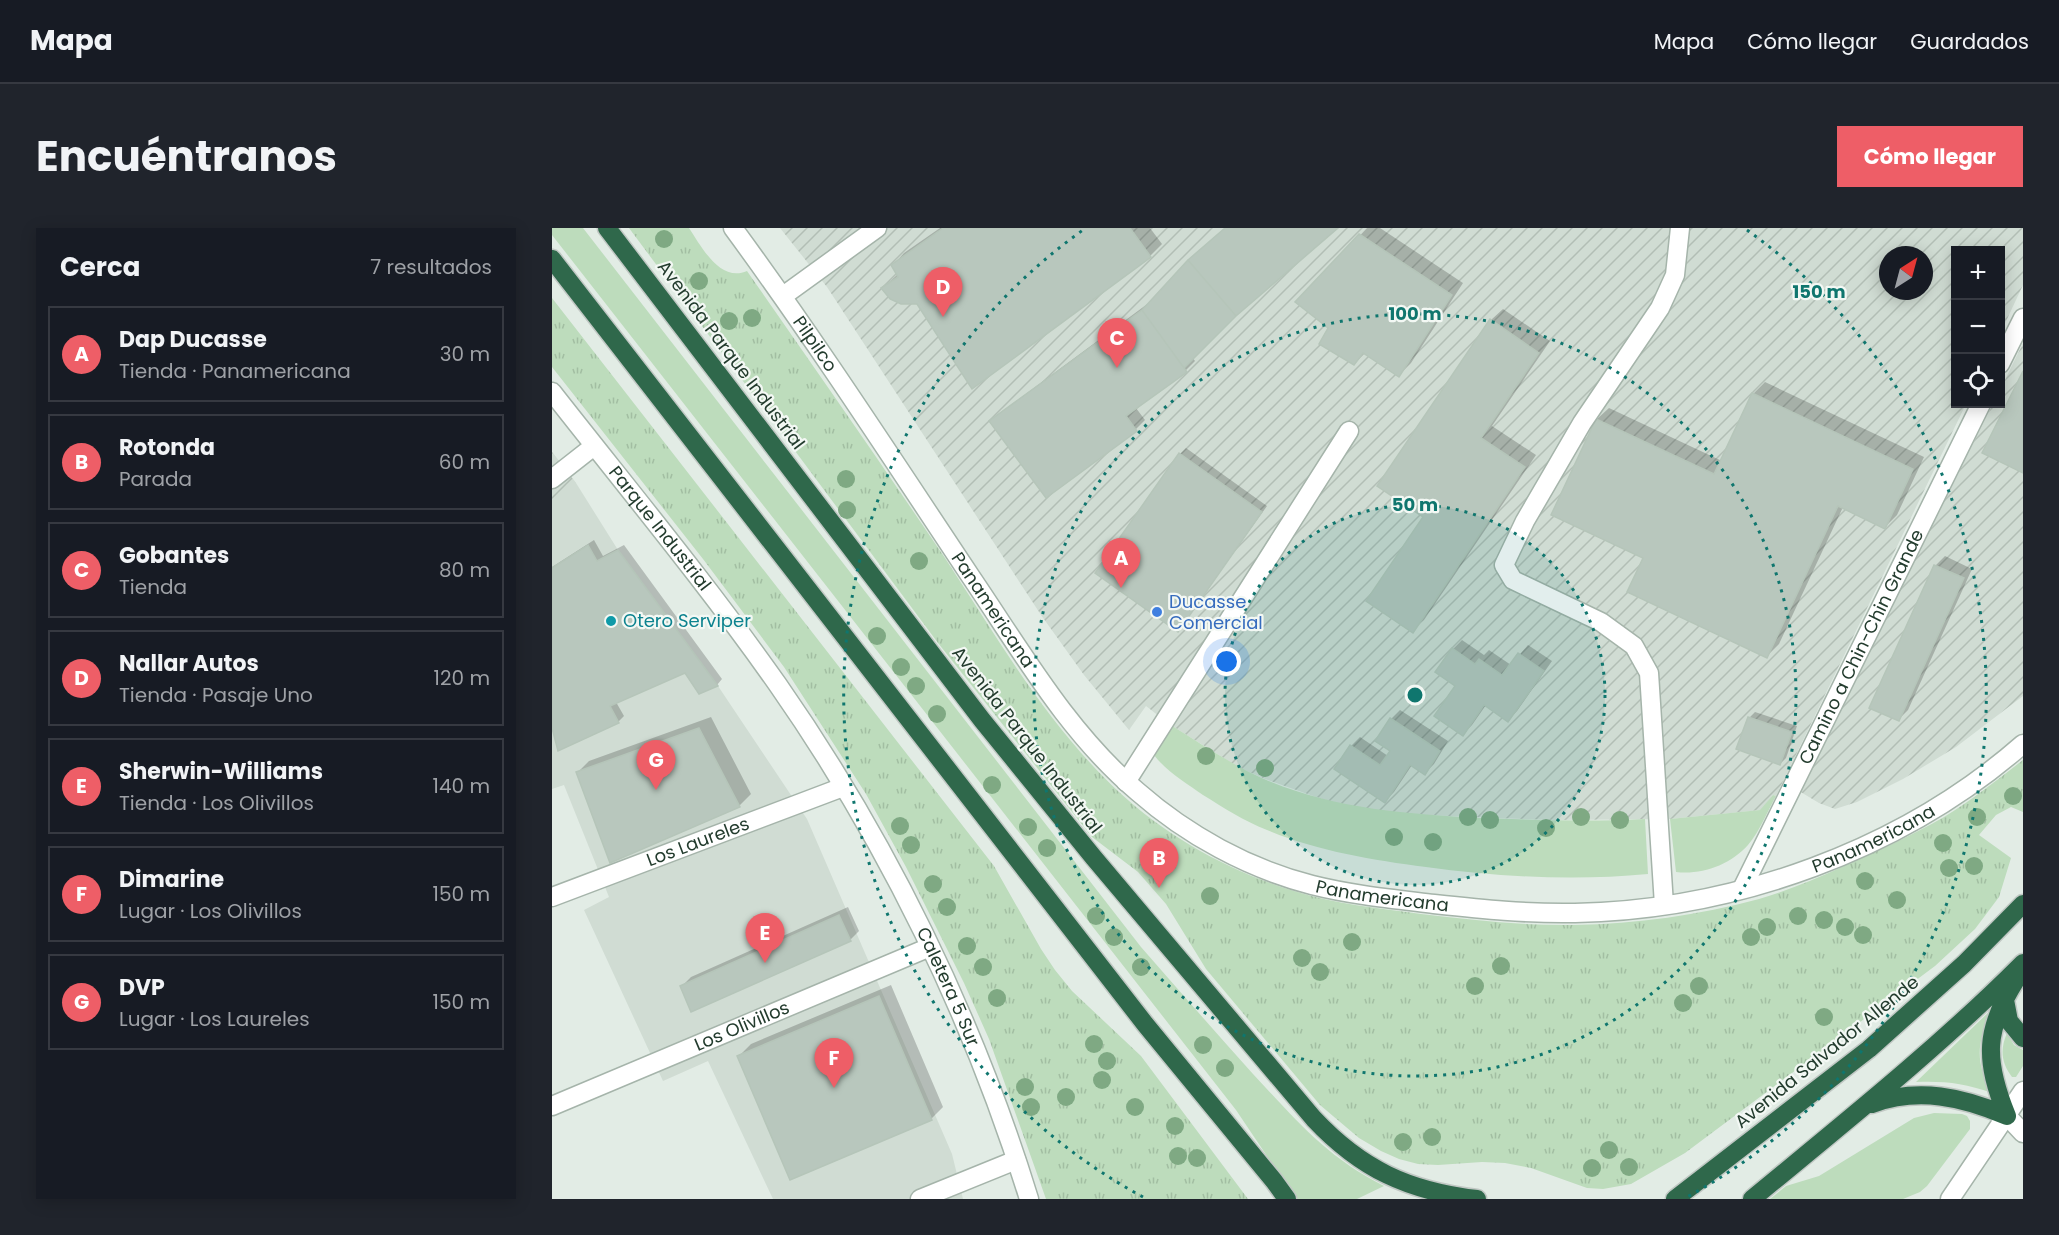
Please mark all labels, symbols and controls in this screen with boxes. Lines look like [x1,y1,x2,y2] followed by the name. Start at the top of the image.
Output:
[30,21,113,60] text: Mapa
[1654,27,1714,56] text: Mapa
[1747,27,1877,56] text: Cómo llegar
[1910,27,2029,56] text: Guardados
[1837,126,2023,187] button: Cómo llegar
[36,127,337,186] text: Encuéntranos
[1879,246,1933,300] north arrow
[1951,246,2005,408] map controls
[1951,246,2005,300] button: +
[60,249,140,285] text: Cerca
[370,253,492,281] text: 7 resultados
[652,255,811,454] street label: Avenida Parque Industrial
[924,268,962,317] pin: D
[1792,279,1846,304] text: 150 m
[1951,300,2005,354] button: −
[1388,301,1442,326] text: 100 m
[787,311,844,377] street label: Pilpilco
[1098,318,1136,368] pin: C
[119,324,267,355] text: Dap Ducasse
[74,340,89,368] text: A
[440,340,490,368] text: 30 m
[1951,354,2005,408] button: locate
[119,357,351,385] text: Tienda · Panamericana
[119,432,215,463] text: Rotonda
[75,448,88,476] text: B
[439,448,490,476] text: 60 m
[603,461,717,596] street label: Parque Industrial
[119,465,192,493] text: Parada
[1392,492,1438,517] text: 50 m
[1792,525,1929,768] street label: Camino a Chin-Chin Grande
[1102,538,1140,588] pin: A
[119,540,229,571] text: Gobantes
[946,547,1041,672] street label: Panamericana
[74,556,89,584] text: C
[439,556,490,584] text: 80 m
[119,573,187,601] text: Tienda
[1169,589,1263,635] place label: Ducasse Comercial
[1150,605,1164,619] marker: Ducasse Comercial
[623,608,751,633] place label: Otero Serviper
[604,614,618,628] marker: Otero Serviper
[947,641,1108,838] street label: Avenida Parque Industrial
[1212,647,1241,676] your location
[119,648,259,679] text: Nallar Autos
[74,664,89,692] text: D
[434,664,490,692] text: 120 m
[119,681,313,709] text: Tienda · Pasaje Uno
[1405,685,1425,705] centre of rings
[636,740,676,790] pin: G
[119,756,323,787] text: Sherwin-Williams
[76,772,87,800] text: E
[433,772,490,800] text: 140 m
[119,789,314,817] text: Tienda · Los Olivillos
[1808,798,1940,879] street label: Panamericana
[643,811,753,872] street label: Los Laureles
[1140,838,1178,888] pin: B
[119,864,224,895] text: Dimarine
[1314,873,1450,917] street label: Panamericana
[76,880,87,908] text: F
[433,880,490,908] text: 150 m
[119,897,302,925] text: Lugar · Los Olivillos
[746,914,784,963] pin: E
[911,923,986,1050] street label: Caletera 5 Sur
[1729,969,1924,1134] street label: Avenida Salvador Allende
[119,972,165,1003] text: DVP
[74,988,89,1016] text: G
[433,988,490,1016] text: 150 m
[690,995,793,1057] street label: Los Olivillos
[119,1005,310,1033] text: Lugar · Los Laureles
[814,1038,854,1088] pin: F

